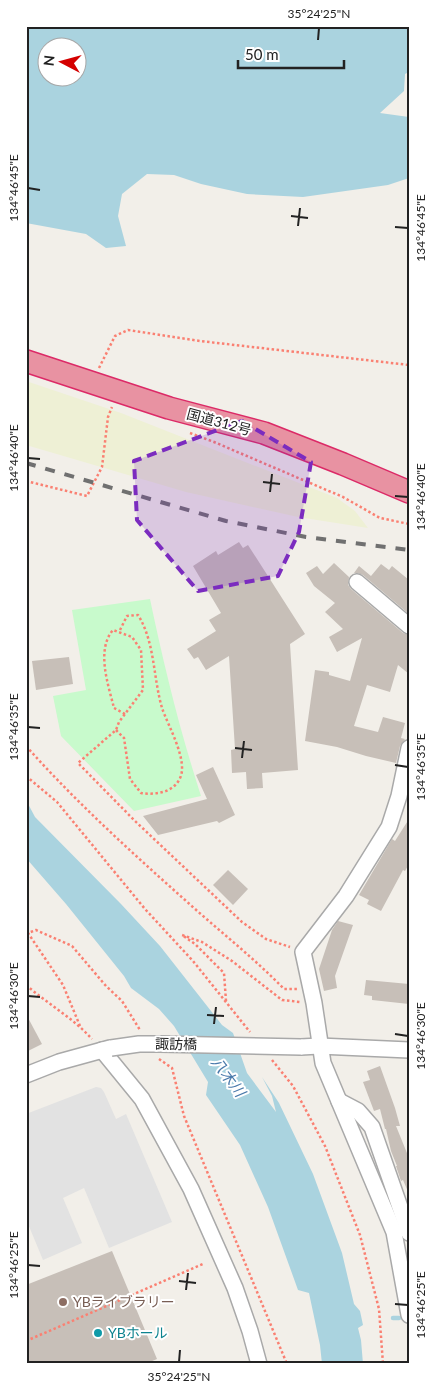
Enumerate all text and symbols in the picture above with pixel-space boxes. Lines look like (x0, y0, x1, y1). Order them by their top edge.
text: 35°24'25"N (288, 6, 350, 21)
north arrow (38, 38, 88, 88)
scale bar (238, 38, 344, 70)
text: 50 m (245, 45, 279, 63)
text: N (40, 54, 58, 67)
text: 134°46'45"E (6, 154, 21, 222)
text: 134°46'45"E (413, 194, 428, 262)
street label: 国道312号 (185, 405, 253, 438)
text: 134°46'40"E (6, 424, 21, 492)
text: 134°46'40"E (413, 463, 428, 531)
text: 134°46'35"E (6, 693, 21, 761)
text: 134°46'35"E (413, 733, 428, 801)
text: 134°46'30"E (6, 962, 21, 1030)
text: 134°46'30"E (413, 1002, 428, 1070)
street label: 諏訪橋 (155, 1035, 197, 1052)
water label: 八木川 (208, 1053, 251, 1101)
text: 134°46'25"E (6, 1231, 21, 1299)
text: 134°46'25"E (413, 1271, 428, 1339)
place label: YBライブラリー (73, 1293, 175, 1310)
marker: YBライブラリー (57, 1296, 69, 1308)
place label: YBホール (108, 1324, 168, 1341)
marker: YBホール (92, 1327, 104, 1339)
text: 35°24'25"N (148, 1369, 210, 1384)

